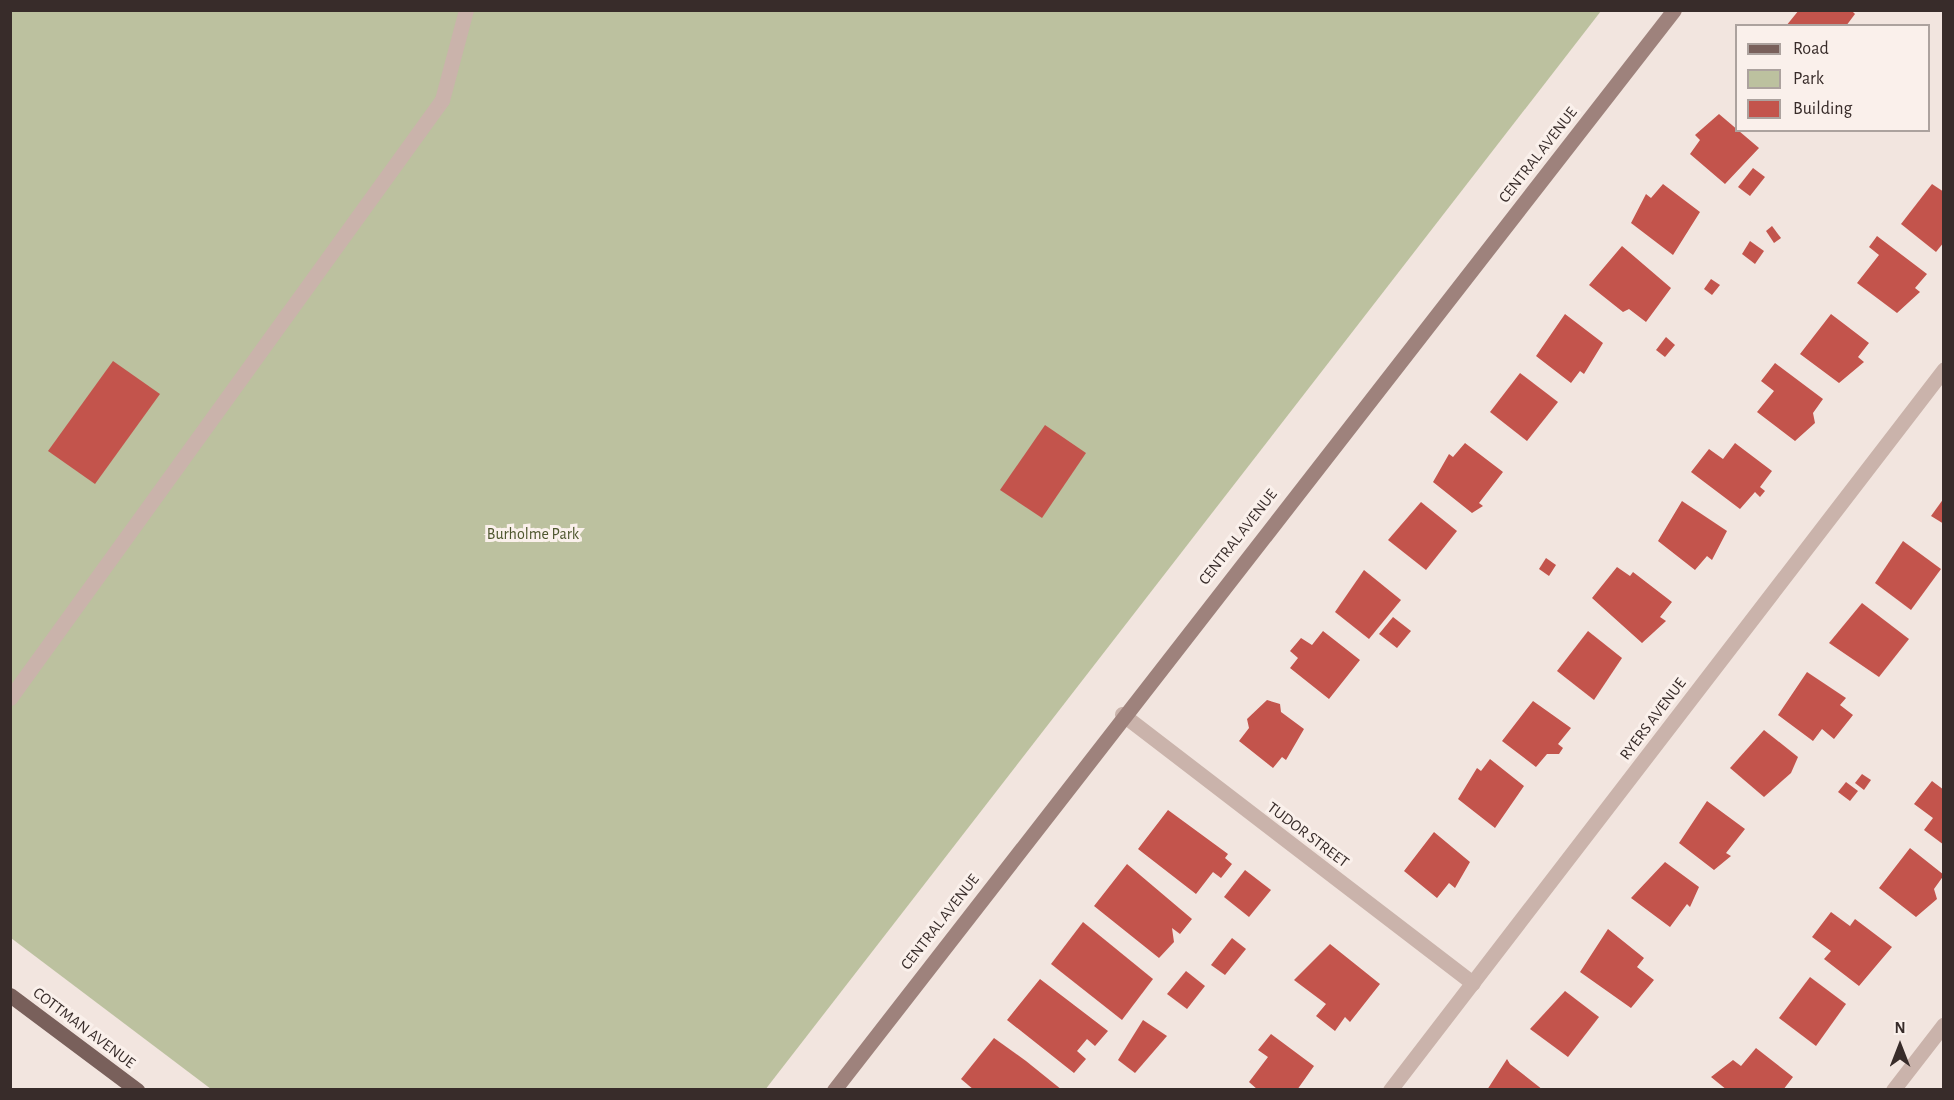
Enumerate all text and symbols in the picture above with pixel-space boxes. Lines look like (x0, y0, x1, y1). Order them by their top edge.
legend (1735, 24, 1930, 132)
text: Road (1793, 40, 1829, 58)
text: Park (1793, 70, 1824, 88)
text: Building (1793, 100, 1852, 118)
street label: CENTRAL AVENUE (1495, 103, 1581, 207)
street label: CENTRAL AVENUE (1195, 485, 1281, 589)
park label: Burholme Park (487, 524, 579, 544)
street label: RYERS AVENUE (1616, 674, 1690, 764)
street label: TUDOR STREET (1263, 798, 1353, 872)
street label: CENTRAL AVENUE (897, 870, 983, 974)
street label: COTTMAN AVENUE (29, 983, 139, 1073)
north arrow (1870, 1016, 1930, 1076)
text: N (1894, 1020, 1906, 1036)

